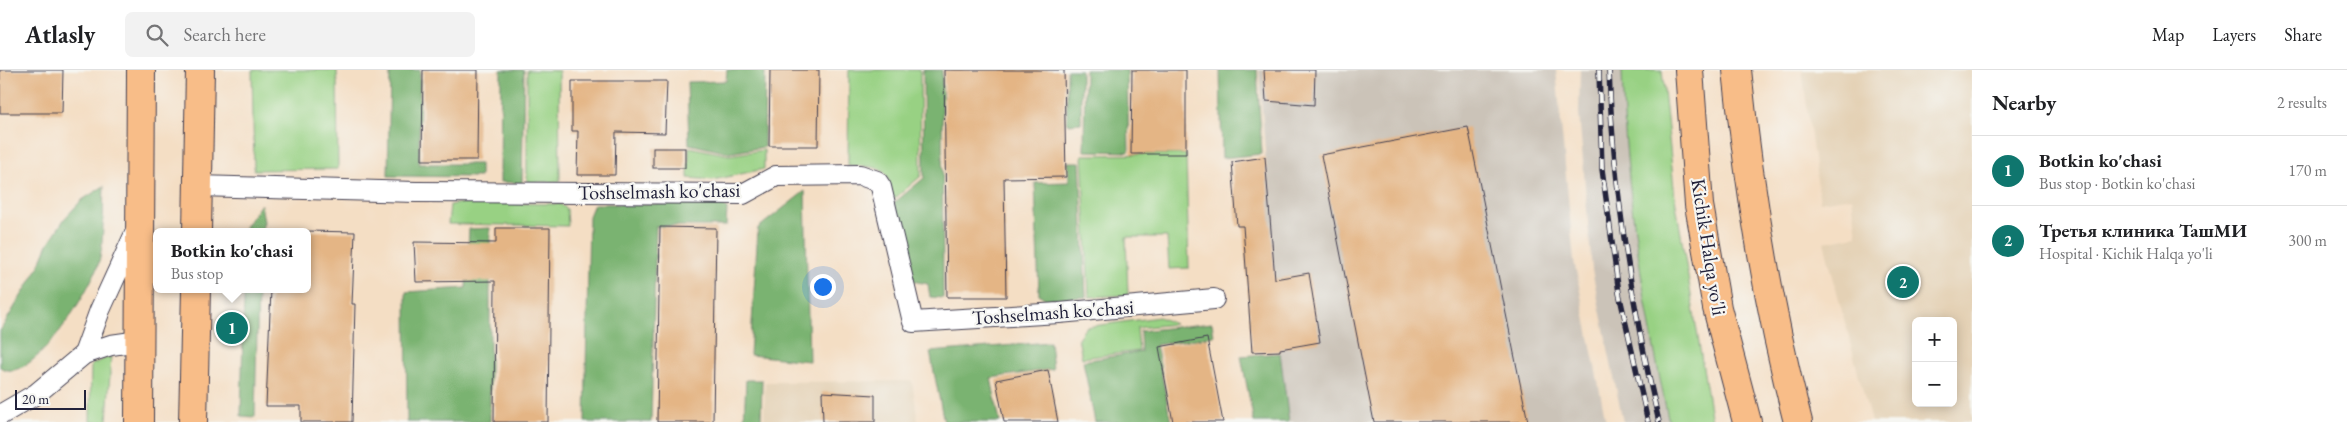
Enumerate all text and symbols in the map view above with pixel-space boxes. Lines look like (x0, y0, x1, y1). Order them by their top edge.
search box (125, 12, 475, 57)
text: Atlasly (25, 19, 95, 50)
icon: search (143, 21, 171, 49)
text: Search here (183, 22, 266, 47)
text: Map (2152, 23, 2184, 46)
text: Layers (2212, 23, 2256, 46)
text: Share (2284, 23, 2322, 46)
text: Nearby (1992, 89, 2056, 116)
text: 2 results (2277, 92, 2327, 113)
text: Botkin ko'chasi (2039, 148, 2162, 173)
text: 1 (2004, 160, 2012, 181)
text: 170 m (2288, 160, 2327, 181)
text: Bus stop · Botkin ko'chasi (2039, 173, 2195, 194)
street label: Toshselmash ko'chasi (578, 177, 740, 205)
street label: Kichik Halqa yo'li (1685, 177, 1733, 317)
text: Третья клиника ТашМИ (2039, 218, 2247, 243)
popup (153, 228, 311, 293)
text: 2 (2004, 230, 2012, 251)
text: 300 m (2288, 230, 2327, 251)
text: Botkin ko'chasi (171, 238, 293, 263)
text: Hospital · Kichik Halqa yo'li (2039, 243, 2213, 264)
text: Bus stop (171, 263, 223, 284)
pin: 2 (1887, 263, 1919, 301)
your location (810, 274, 836, 300)
street label: Toshselmash ko'chasi (971, 293, 1135, 331)
pin: 1 (216, 309, 248, 347)
map controls (1912, 317, 1957, 407)
button: + (1912, 317, 1957, 362)
button: − (1912, 362, 1957, 407)
scale bar (15, 387, 86, 410)
text: 20 m (22, 390, 49, 408)

